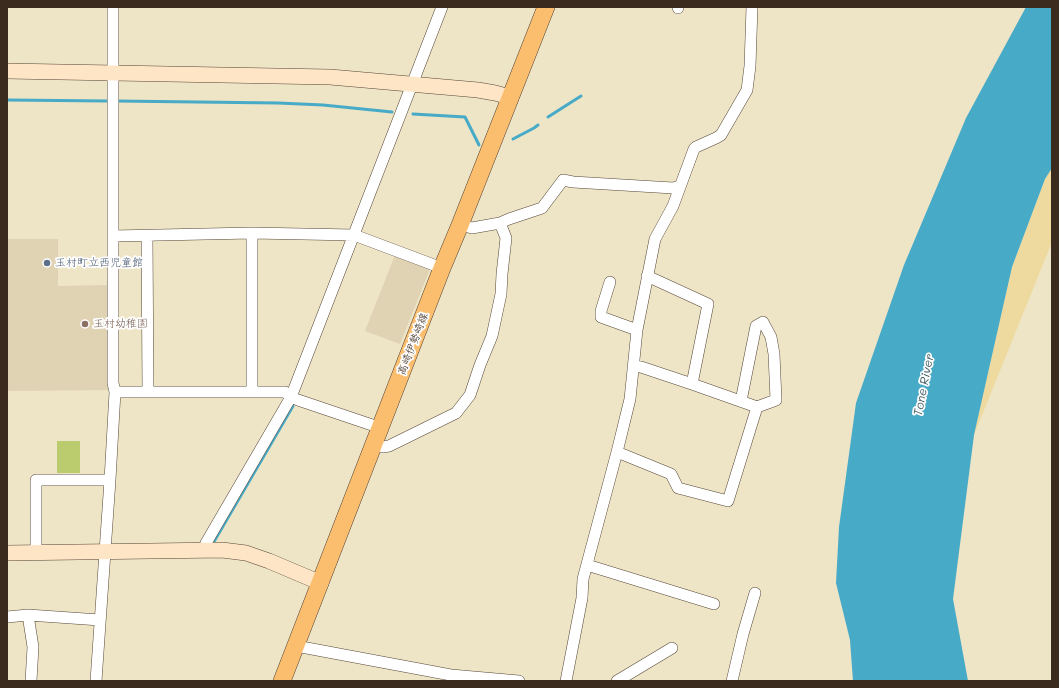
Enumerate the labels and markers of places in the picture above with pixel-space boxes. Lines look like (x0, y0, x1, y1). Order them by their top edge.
place label: 玉村町立西児童館 (55, 256, 143, 270)
marker: 玉村町立西児童館 (42, 258, 52, 268)
place label: 玉村幼稚園 (93, 317, 148, 331)
marker: 玉村幼稚園 (80, 319, 90, 329)

